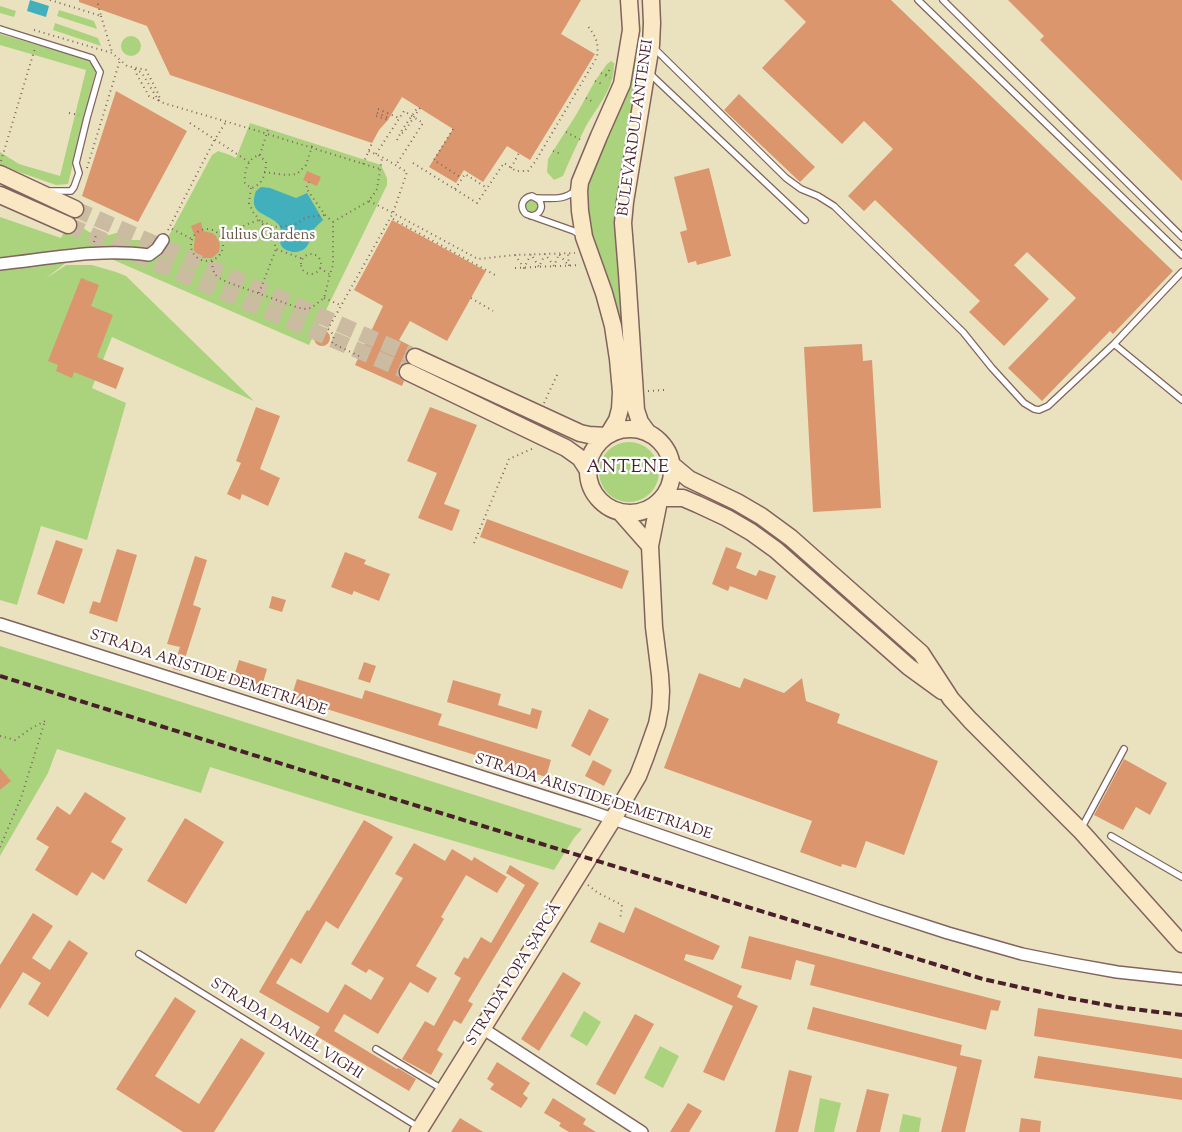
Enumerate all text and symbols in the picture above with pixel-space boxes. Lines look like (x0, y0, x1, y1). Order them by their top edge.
street label: BULEVARDUL ANTENEI (616, 38, 658, 218)
park label: Iulius Gardens (221, 227, 315, 245)
district label: ANTENE (585, 458, 671, 480)
street label: STRADA ARISTIDE DEMETRIADE (87, 627, 329, 721)
street label: STRADA ARISTIDE DEMETRIADE (472, 751, 714, 845)
street label: STRADA POPA ȘAPCĂ (464, 900, 566, 1050)
street label: STRADA DANIEL VIGHI (206, 976, 366, 1084)

